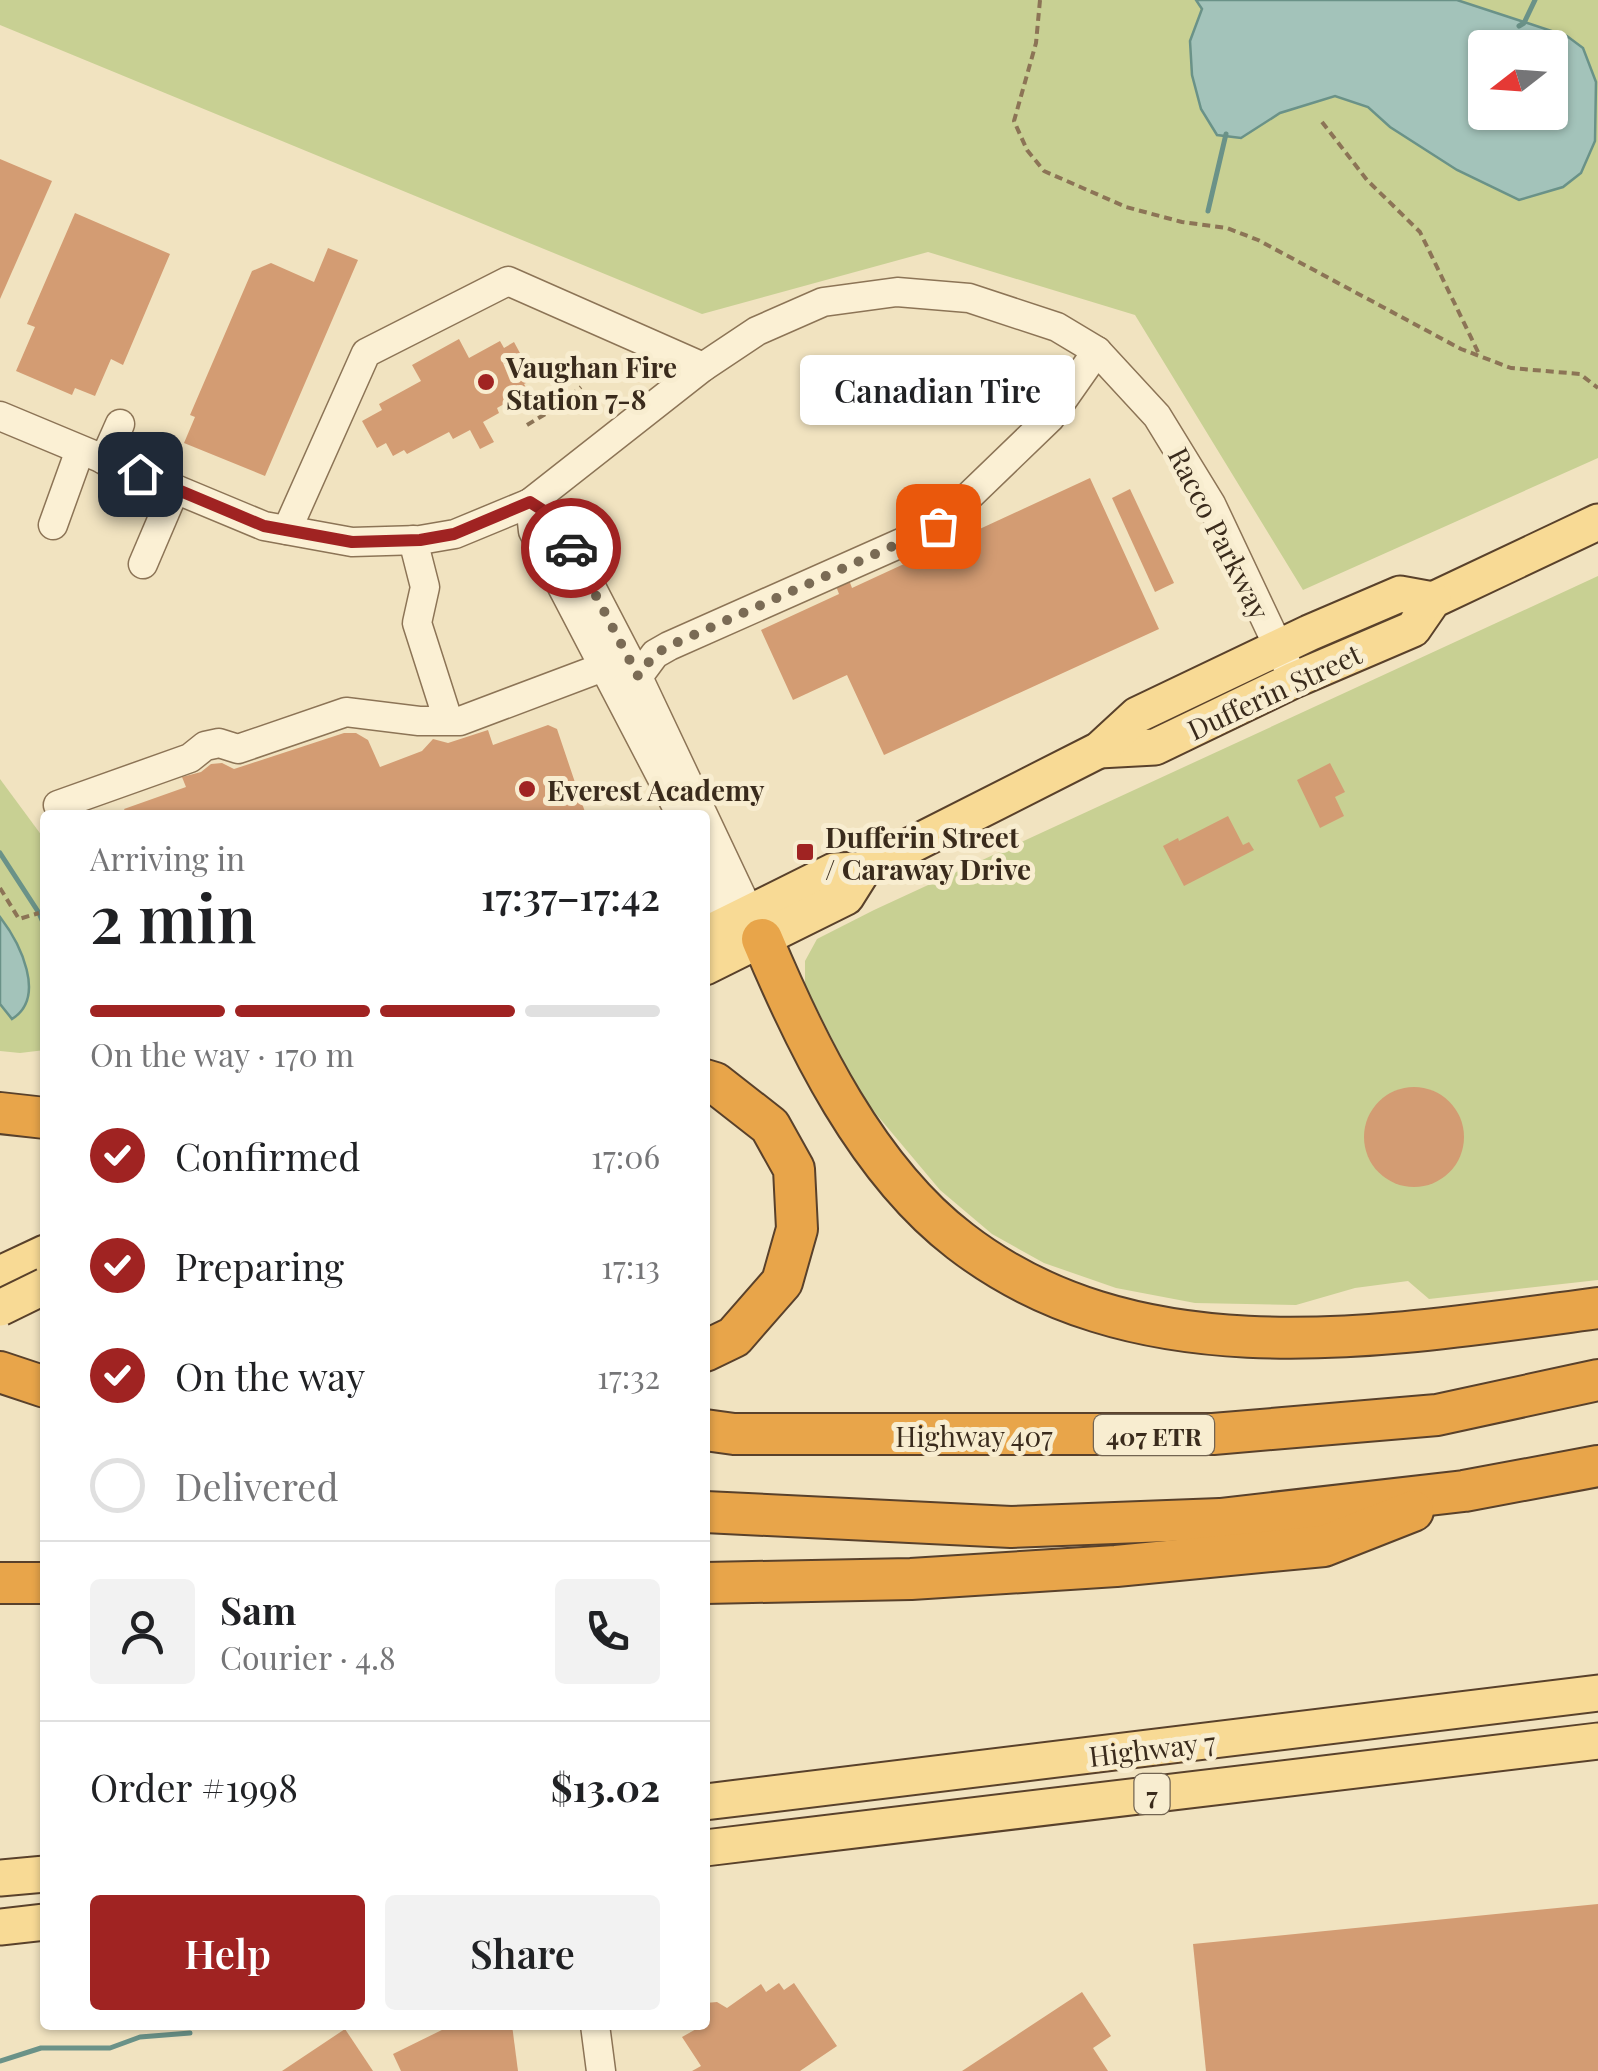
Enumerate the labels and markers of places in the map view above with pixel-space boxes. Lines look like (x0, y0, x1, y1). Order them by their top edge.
place label: Vaughan Fire Station 7-8 (505, 348, 677, 417)
callout: Canadian Tire (800, 356, 1076, 426)
marker: Vaughan Fire Station 7-8 (475, 371, 497, 393)
pin (98, 432, 183, 517)
pin (896, 484, 981, 569)
place label: Everest Academy (547, 771, 765, 808)
marker: Everest Academy (516, 778, 538, 800)
place label: Dufferin Street / Caraway Drive (825, 818, 1031, 887)
marker: Dufferin Street / Caraway Drive (794, 841, 816, 863)

